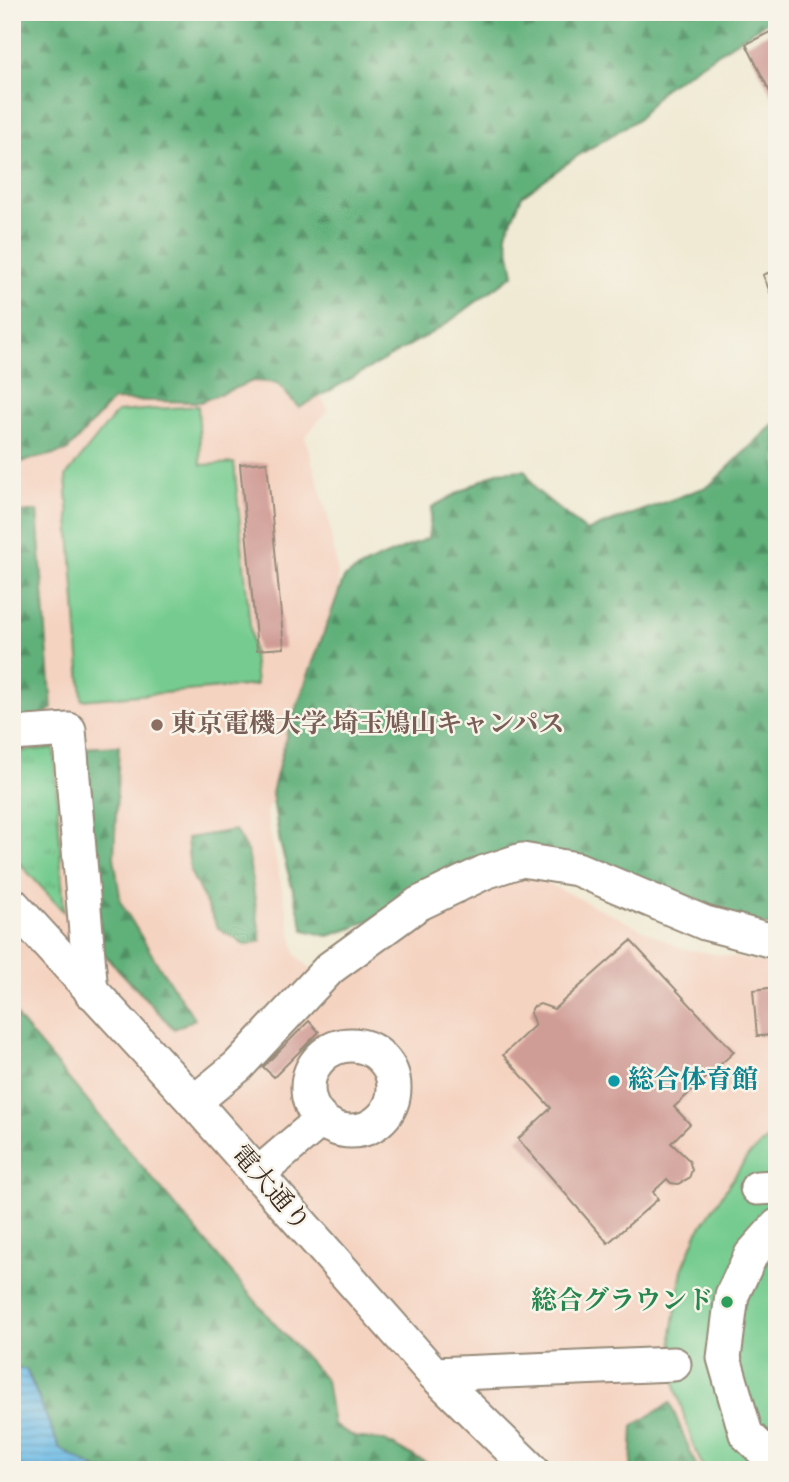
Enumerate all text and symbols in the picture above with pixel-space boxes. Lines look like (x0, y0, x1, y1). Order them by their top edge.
place label: 東京電機大学 埼玉鳩山キャンパス (171, 707, 564, 743)
marker: 東京電機大学 埼玉鳩山キャンパス (149, 717, 165, 733)
place label: 総合体育館 (628, 1063, 758, 1099)
marker: 総合体育館 (606, 1073, 622, 1089)
street label: 電大通り (222, 1138, 318, 1240)
place label: 総合グラウンド (531, 1284, 713, 1320)
marker: 総合グラウンド (719, 1294, 735, 1310)

